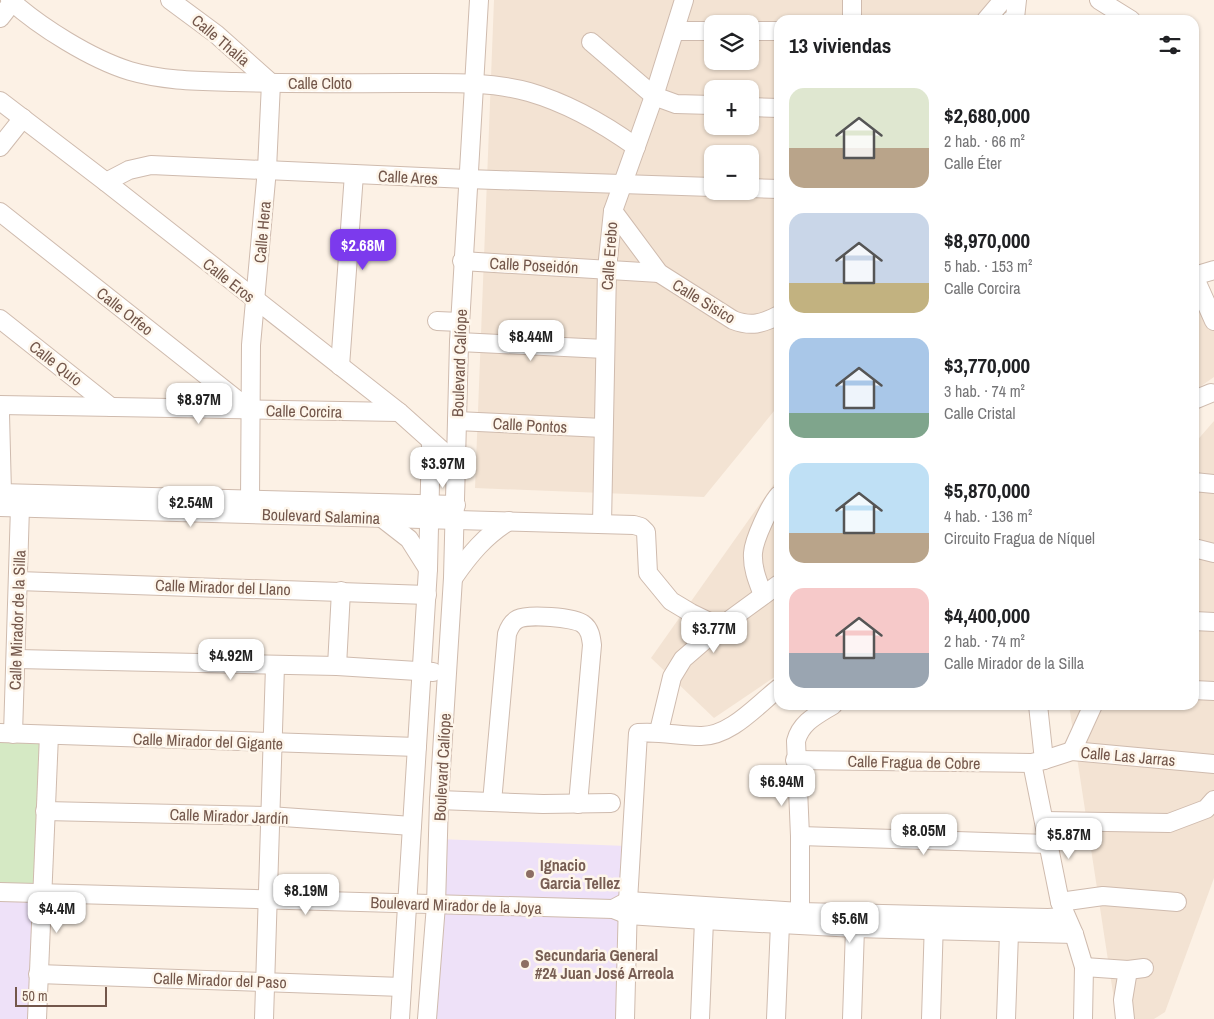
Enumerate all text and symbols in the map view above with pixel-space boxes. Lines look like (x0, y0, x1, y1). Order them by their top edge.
street label: Calle Thalía (187, 9, 255, 71)
map controls (704, 15, 759, 200)
button: layers (704, 15, 759, 70)
text: 13 viviendas (789, 31, 891, 60)
icon: filters (1156, 31, 1184, 59)
street label: Calle Cloto (288, 72, 352, 94)
button: + (704, 80, 759, 135)
text: $2,680,000 (944, 101, 1030, 130)
icon: home (829, 108, 889, 168)
text: 2 hab. · 66 m² (944, 130, 1025, 152)
button: − (704, 145, 759, 200)
text: Calle Éter (944, 152, 1002, 174)
street label: Calle Ares (378, 164, 438, 190)
street label: Calle Hera (248, 199, 276, 264)
street label: Calle Erebo (596, 221, 622, 291)
text: $8,970,000 (944, 226, 1030, 255)
pin: $2.68M (322, 228, 404, 271)
icon: home (829, 233, 889, 293)
text: $2.68M (341, 234, 385, 256)
street label: Calle Poseidón (489, 252, 579, 278)
street label: Calle Eros (198, 253, 260, 307)
text: 5 hab. · 153 m² (944, 255, 1032, 277)
street label: Calle Sisico (668, 274, 740, 328)
text: Calle Corcira (944, 277, 1021, 299)
street label: Calle Orfeo (92, 282, 158, 340)
street label: Boulevard Calíope (446, 309, 472, 417)
pin: $8.44M (490, 320, 572, 362)
text: $8.44M (509, 325, 553, 347)
street label: Calle Quío (25, 335, 87, 391)
text: $3,770,000 (944, 351, 1030, 380)
icon: home (829, 358, 889, 418)
text: 3 hab. · 74 m² (944, 380, 1025, 402)
pin: $8.97M (158, 382, 240, 425)
text: $8.97M (177, 388, 221, 410)
street label: Calle Corcira (266, 399, 343, 423)
text: Calle Cristal (944, 402, 1015, 424)
street label: Calle Pontos (492, 412, 568, 438)
pin: $3.97M (402, 446, 484, 489)
text: $3.97M (421, 452, 465, 474)
text: $5,870,000 (944, 476, 1030, 505)
icon: home (829, 483, 889, 543)
pin: $2.54M (150, 486, 232, 528)
text: $2.54M (169, 491, 213, 513)
street label: Boulevard Salamina (262, 503, 381, 529)
text: 4 hab. · 136 m² (944, 505, 1032, 527)
text: Circuito Fragua de Níquel (944, 527, 1095, 549)
street label: Calle Mirador de la Silla (4, 549, 30, 690)
street label: Calle Mirador del Llano (155, 574, 291, 600)
text: $4,400,000 (944, 601, 1030, 630)
icon: home (829, 608, 889, 668)
pin: $3.77M (673, 612, 755, 654)
text: $3.77M (692, 617, 736, 639)
text: 2 hab. · 74 m² (944, 630, 1025, 652)
pin: $4.92M (190, 638, 272, 681)
text: $4.92M (209, 644, 253, 666)
text: Calle Mirador de la Silla (944, 652, 1084, 674)
street label: Boulevard Calíope (428, 713, 456, 821)
street label: Calle Mirador del Gigante (133, 727, 283, 755)
street label: Calle Las Jarras (1080, 741, 1176, 771)
street label: Calle Fragua de Cobre (847, 750, 981, 774)
pin: $6.94M (741, 764, 823, 807)
text: $6.94M (760, 770, 804, 792)
street label: Calle Mirador Jardín (169, 803, 289, 829)
pin: $8.05M (883, 814, 965, 856)
pin: $5.87M (1028, 818, 1110, 860)
text: $8.05M (902, 819, 946, 841)
text: $5.87M (1047, 823, 1091, 845)
place label: Ignacio Garcia Tellez (540, 854, 620, 894)
marker: Ignacio Garcia Tellez (524, 868, 536, 880)
pin: $8.19M (265, 874, 347, 916)
text: $8.19M (284, 879, 328, 901)
street label: Boulevard Mirador de la Joya (370, 891, 543, 919)
pin: $4.4M (22, 892, 92, 934)
text: $4.4M (39, 897, 75, 919)
pin: $5.6M (815, 902, 885, 944)
text: $5.6M (832, 907, 868, 929)
place label: Secundaria General #24 Juan José Arreola (535, 944, 675, 984)
marker: Secundaria General #24 Juan José Arreola (519, 958, 531, 970)
street label: Calle Mirador del Paso (153, 967, 287, 993)
scale bar (15, 984, 108, 1007)
text: 50 m (22, 987, 48, 1005)

